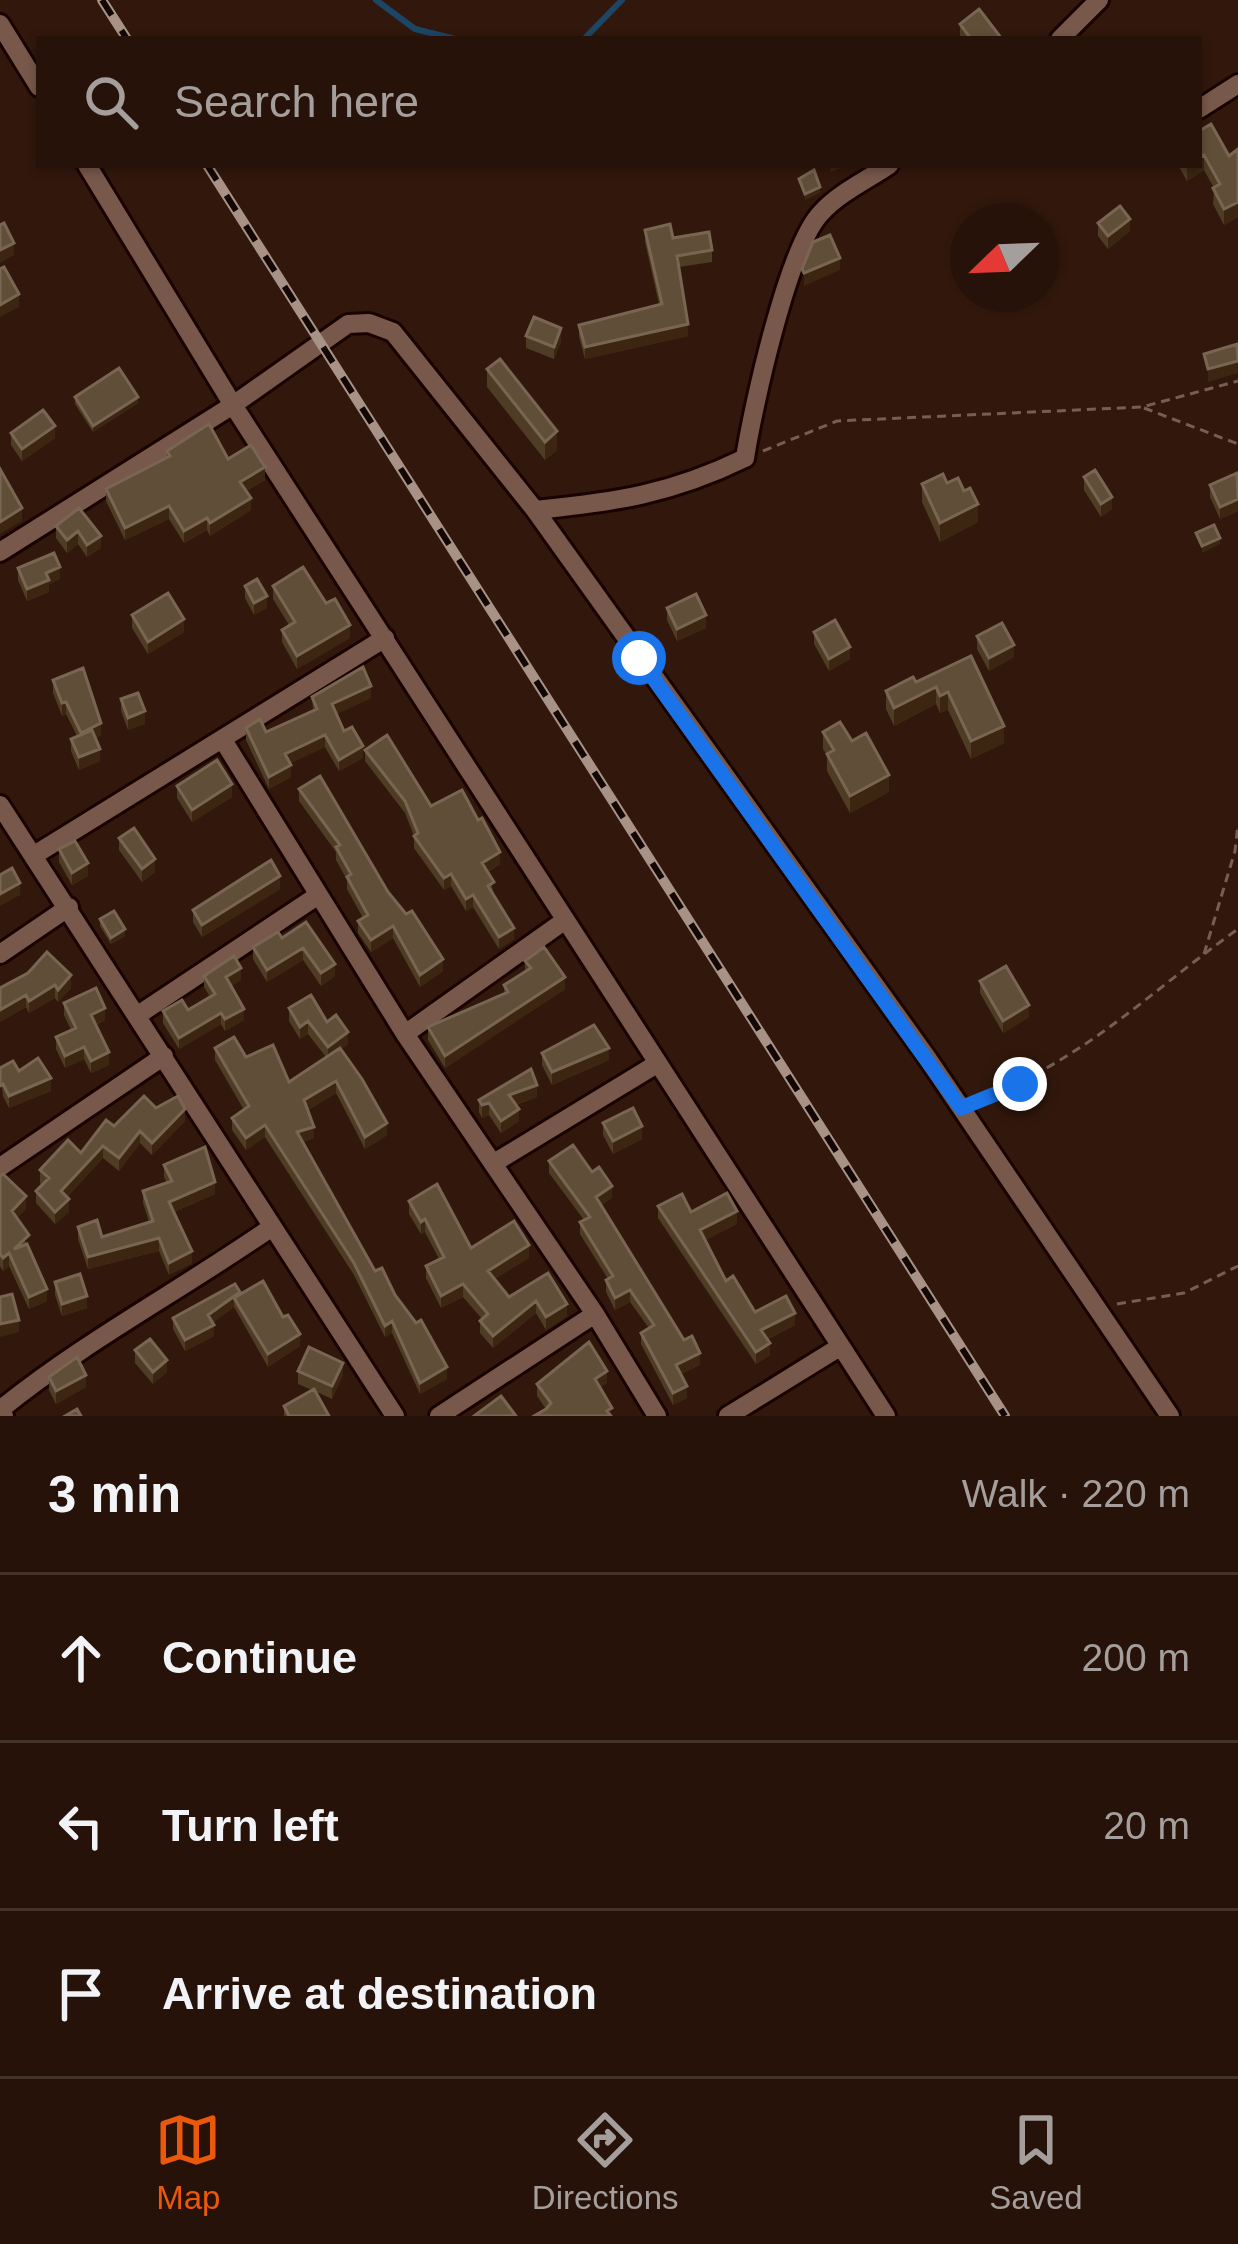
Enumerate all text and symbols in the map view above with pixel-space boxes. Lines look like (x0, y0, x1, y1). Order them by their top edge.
search box (36, 36, 1202, 168)
icon: search (78, 69, 144, 135)
text: Search here (174, 76, 419, 127)
north arrow (950, 204, 1058, 312)
route start (612, 631, 666, 685)
route end (993, 1057, 1047, 1111)
text: 3 min (48, 1466, 181, 1523)
text: Walk · 220 m (962, 1472, 1190, 1515)
icon: ahead (48, 1625, 114, 1691)
text: Continue (162, 1632, 357, 1683)
text: 200 m (1082, 1636, 1190, 1679)
icon: left (48, 1793, 114, 1859)
text: Turn left (162, 1800, 339, 1851)
text: 20 m (1103, 1804, 1190, 1847)
icon: arrive (48, 1961, 114, 2027)
text: Arrive at destination (162, 1968, 597, 2019)
tab: Map (155, 2107, 221, 2217)
tab: Directions (532, 2107, 679, 2217)
tab: Saved (989, 2107, 1083, 2217)

